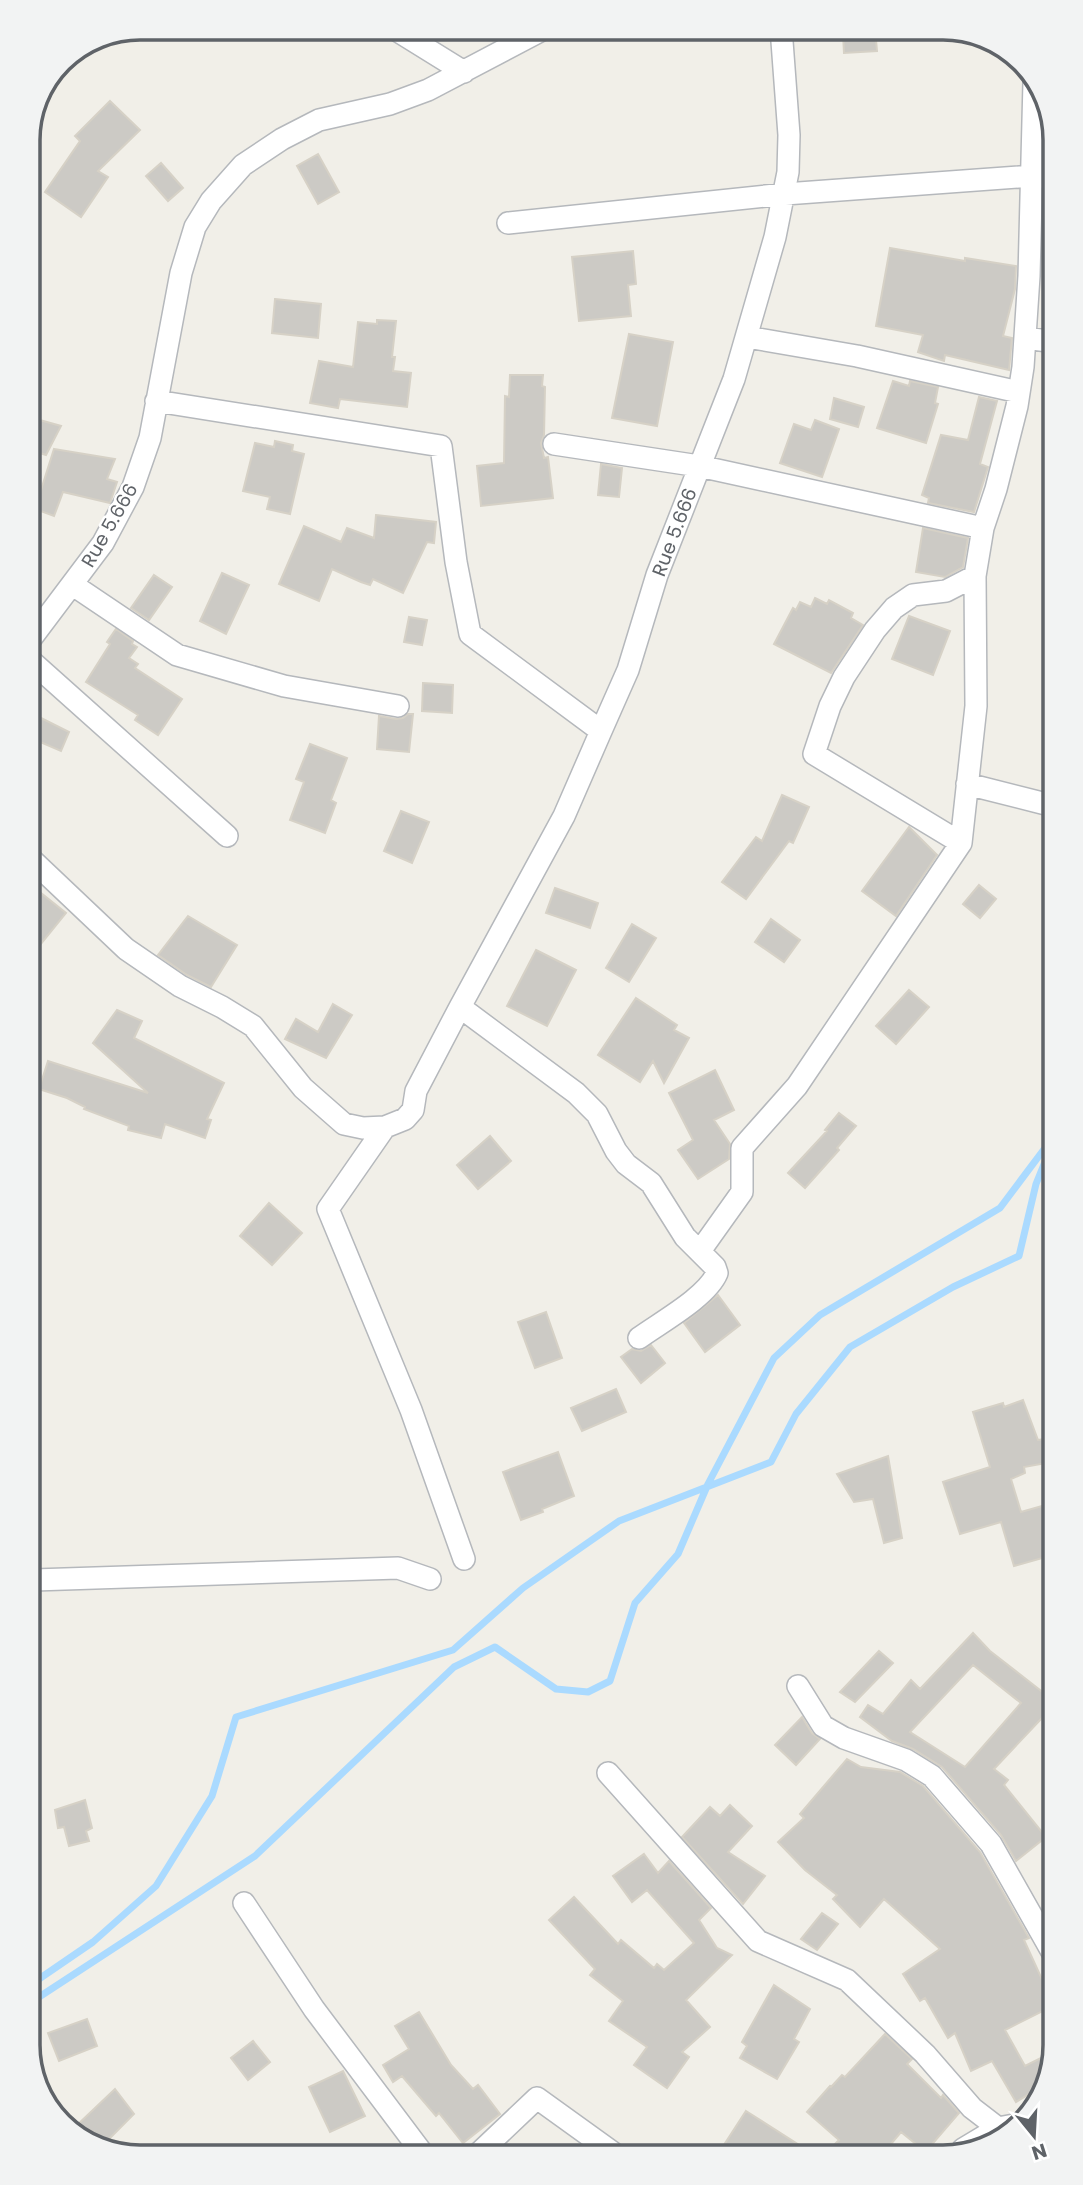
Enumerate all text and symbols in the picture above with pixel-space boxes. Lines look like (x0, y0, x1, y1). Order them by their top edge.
street label: Rue 5.666 (75, 478, 144, 572)
street label: Rue 5.666 (645, 484, 704, 580)
north arrow (999, 2101, 1069, 2171)
text: N (1028, 2137, 1050, 2167)

